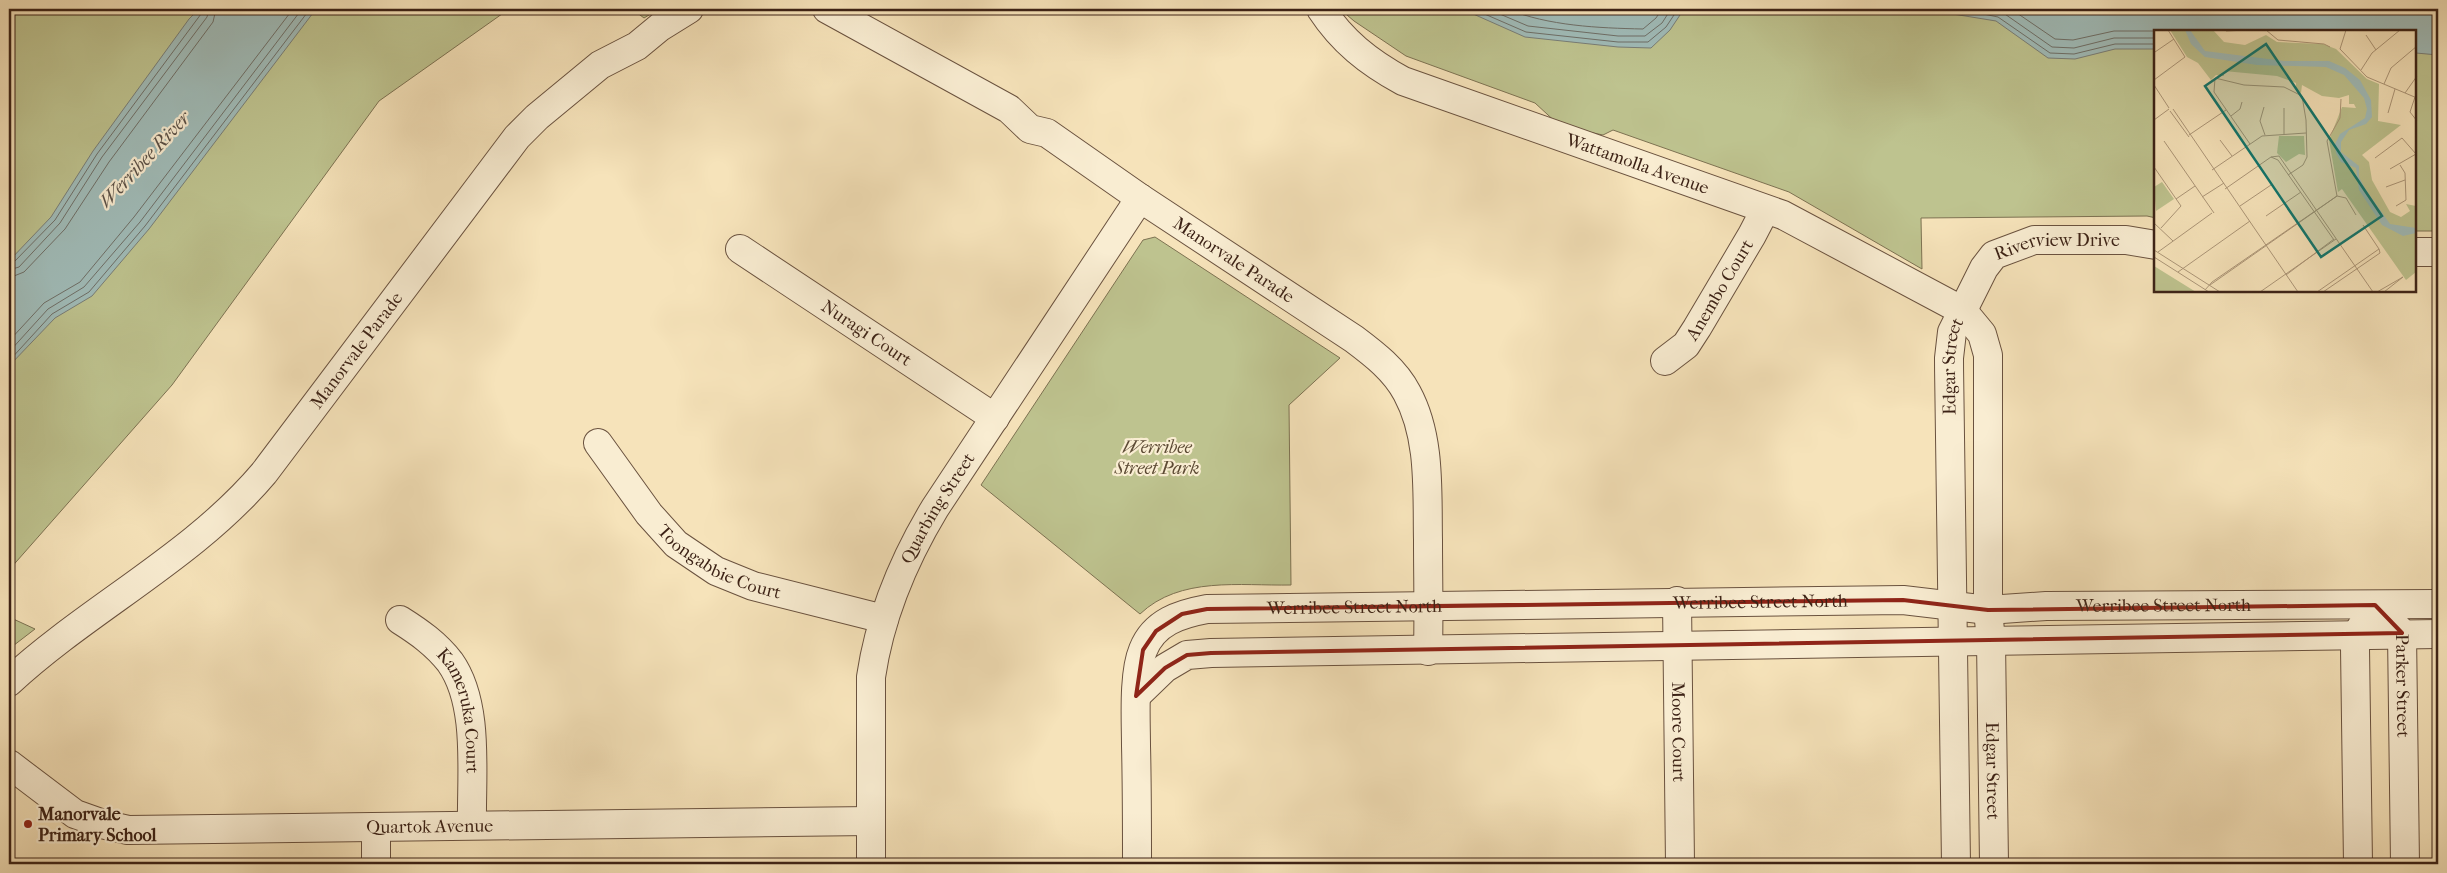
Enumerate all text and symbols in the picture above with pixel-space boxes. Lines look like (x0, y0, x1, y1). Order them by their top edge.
inset map (2154, 30, 2417, 292)
water label: Werribee River (95, 106, 196, 212)
street label: Wattamolla Avenue (1562, 129, 1712, 199)
street label: Manorvale Parade (1169, 213, 1298, 308)
street label: Riverview Drive (1991, 230, 2120, 265)
street label: Anembo Court (1681, 235, 1758, 345)
street label: Manorvale Parade (306, 288, 407, 413)
street label: Nuragi Court (817, 296, 916, 371)
street label: Edgar Street (1939, 314, 1969, 415)
park label: Werribee Street Park (1114, 437, 1199, 479)
street label: Quarbing Street (897, 448, 980, 567)
street label: Toongabbie Court (653, 521, 784, 604)
street label: Werribee Street North (1672, 591, 1848, 614)
street label: Werribee Street North (2075, 595, 2251, 617)
street label: Werribee Street North (1266, 596, 1442, 619)
street label: Parker Street (2391, 634, 2413, 738)
street label: Kameruka Court (432, 644, 483, 774)
street label: Moore Court (1667, 682, 1689, 783)
street label: Edgar Street (1981, 722, 2003, 821)
place label: Manorvale Primary School (37, 804, 158, 846)
street label: Quartok Avenue (366, 816, 493, 838)
marker: Manorvale Primary School (22, 818, 34, 830)

